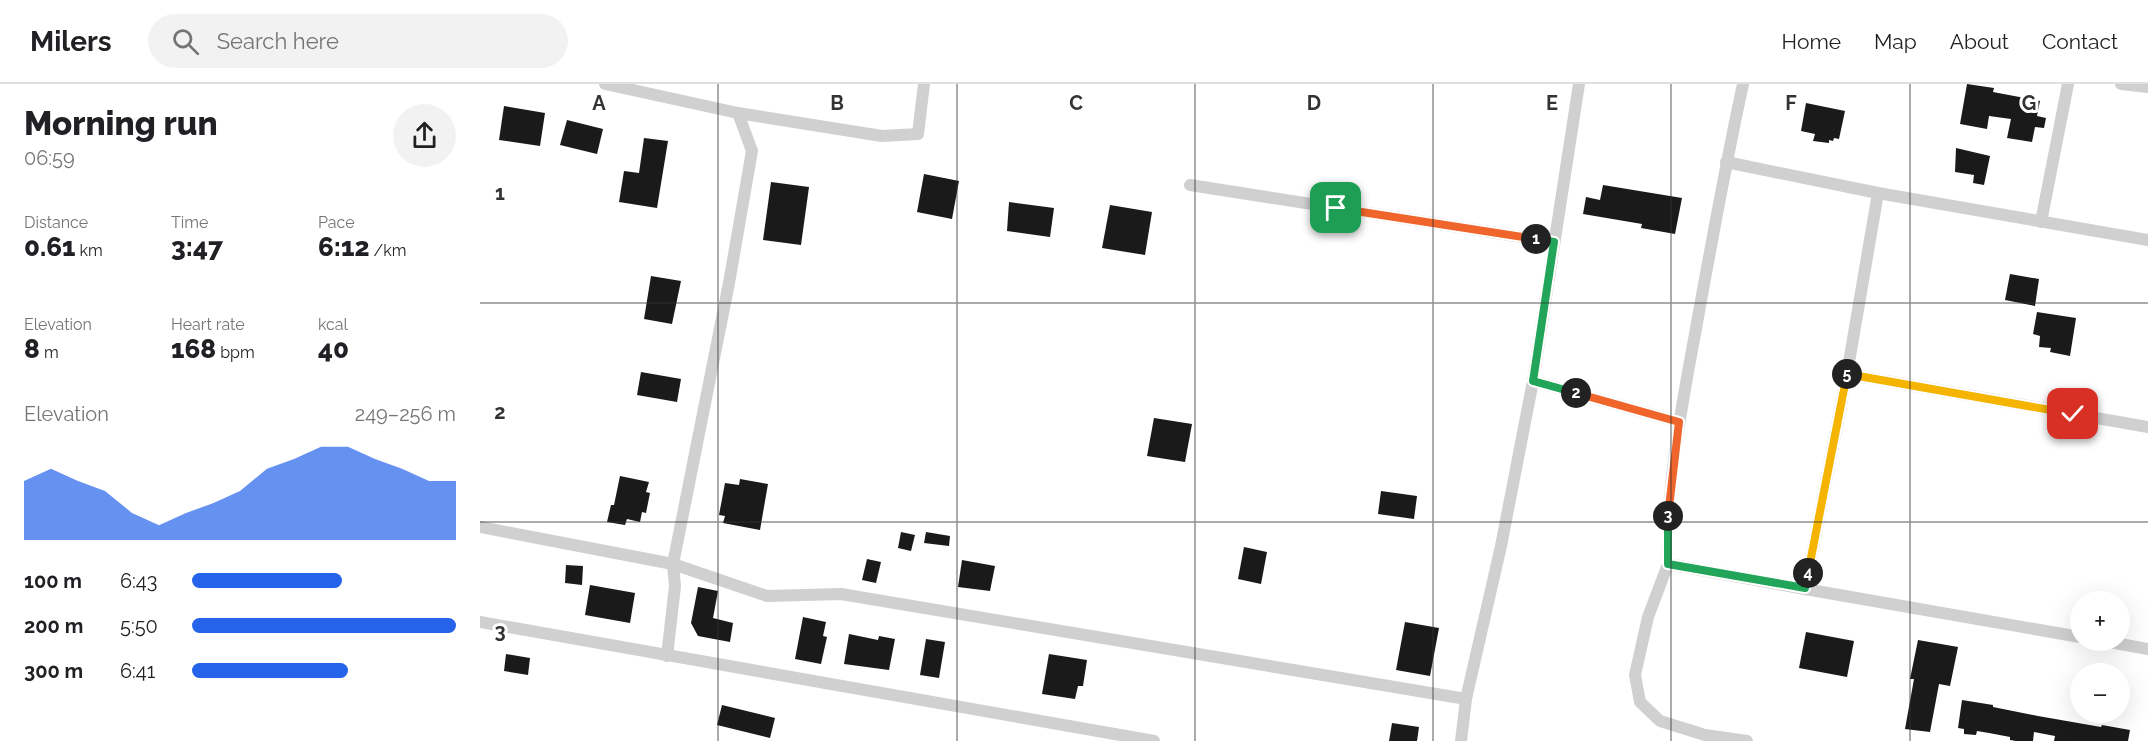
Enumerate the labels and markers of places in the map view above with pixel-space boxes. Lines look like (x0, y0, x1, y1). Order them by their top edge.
pin (1310, 182, 1361, 233)
pin: 1 (1521, 224, 1551, 254)
pin: 5 (1832, 359, 1862, 389)
pin: 2 (1561, 378, 1591, 408)
pin (2047, 388, 2098, 439)
pin: 3 (1653, 501, 1683, 531)
pin: 4 (1793, 558, 1823, 588)

